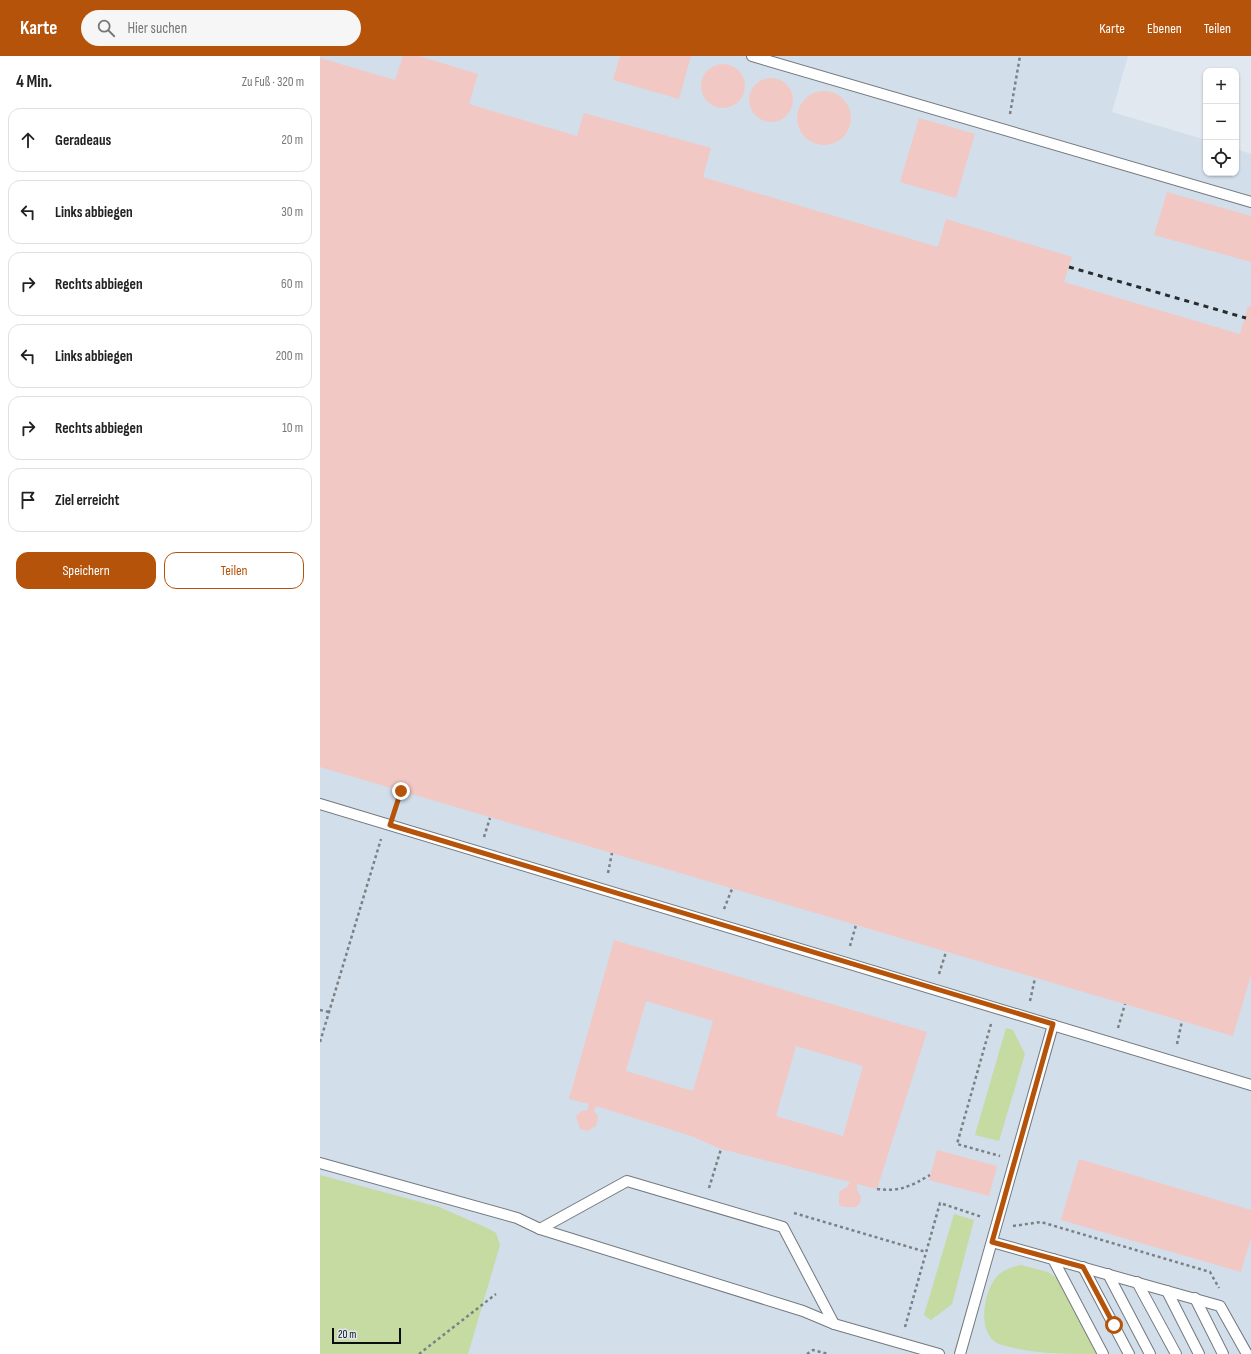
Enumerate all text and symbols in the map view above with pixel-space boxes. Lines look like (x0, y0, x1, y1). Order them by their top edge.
search box (81, 10, 361, 46)
text: Karte (20, 17, 57, 40)
icon: search (95, 17, 117, 39)
text: Hier suchen (127, 19, 187, 38)
text: Karte (1099, 20, 1125, 37)
text: Ebenen (1147, 20, 1182, 37)
text: Teilen (1204, 20, 1231, 37)
map controls (1203, 68, 1239, 176)
button: + (1203, 68, 1239, 104)
text: 4 Min. (16, 72, 52, 92)
text: Zu Fuß · 320 m (242, 74, 304, 90)
button: − (1203, 104, 1239, 140)
icon: ahead (17, 129, 39, 151)
text: Geradeaus (55, 131, 111, 150)
text: 20 m (281, 132, 303, 148)
button: locate (1203, 140, 1239, 176)
icon: left (17, 201, 39, 223)
text: Links abbiegen (55, 203, 133, 222)
text: 30 m (281, 204, 303, 220)
icon: right (17, 273, 39, 295)
text: Rechts abbiegen (55, 275, 143, 294)
text: 60 m (281, 276, 303, 292)
icon: left (17, 345, 39, 367)
text: Links abbiegen (55, 347, 133, 366)
text: 200 m (276, 348, 303, 364)
icon: right (17, 417, 39, 439)
text: Rechts abbiegen (55, 419, 143, 438)
text: 10 m (282, 420, 303, 436)
icon: arrive (17, 489, 39, 511)
text: Ziel erreicht (55, 491, 119, 510)
button: Speichern (16, 552, 156, 589)
button: Teilen (164, 552, 304, 589)
route end (392, 782, 410, 800)
route start (1105, 1316, 1123, 1334)
scale bar (332, 1326, 401, 1345)
text: 20 m (338, 1328, 356, 1341)

